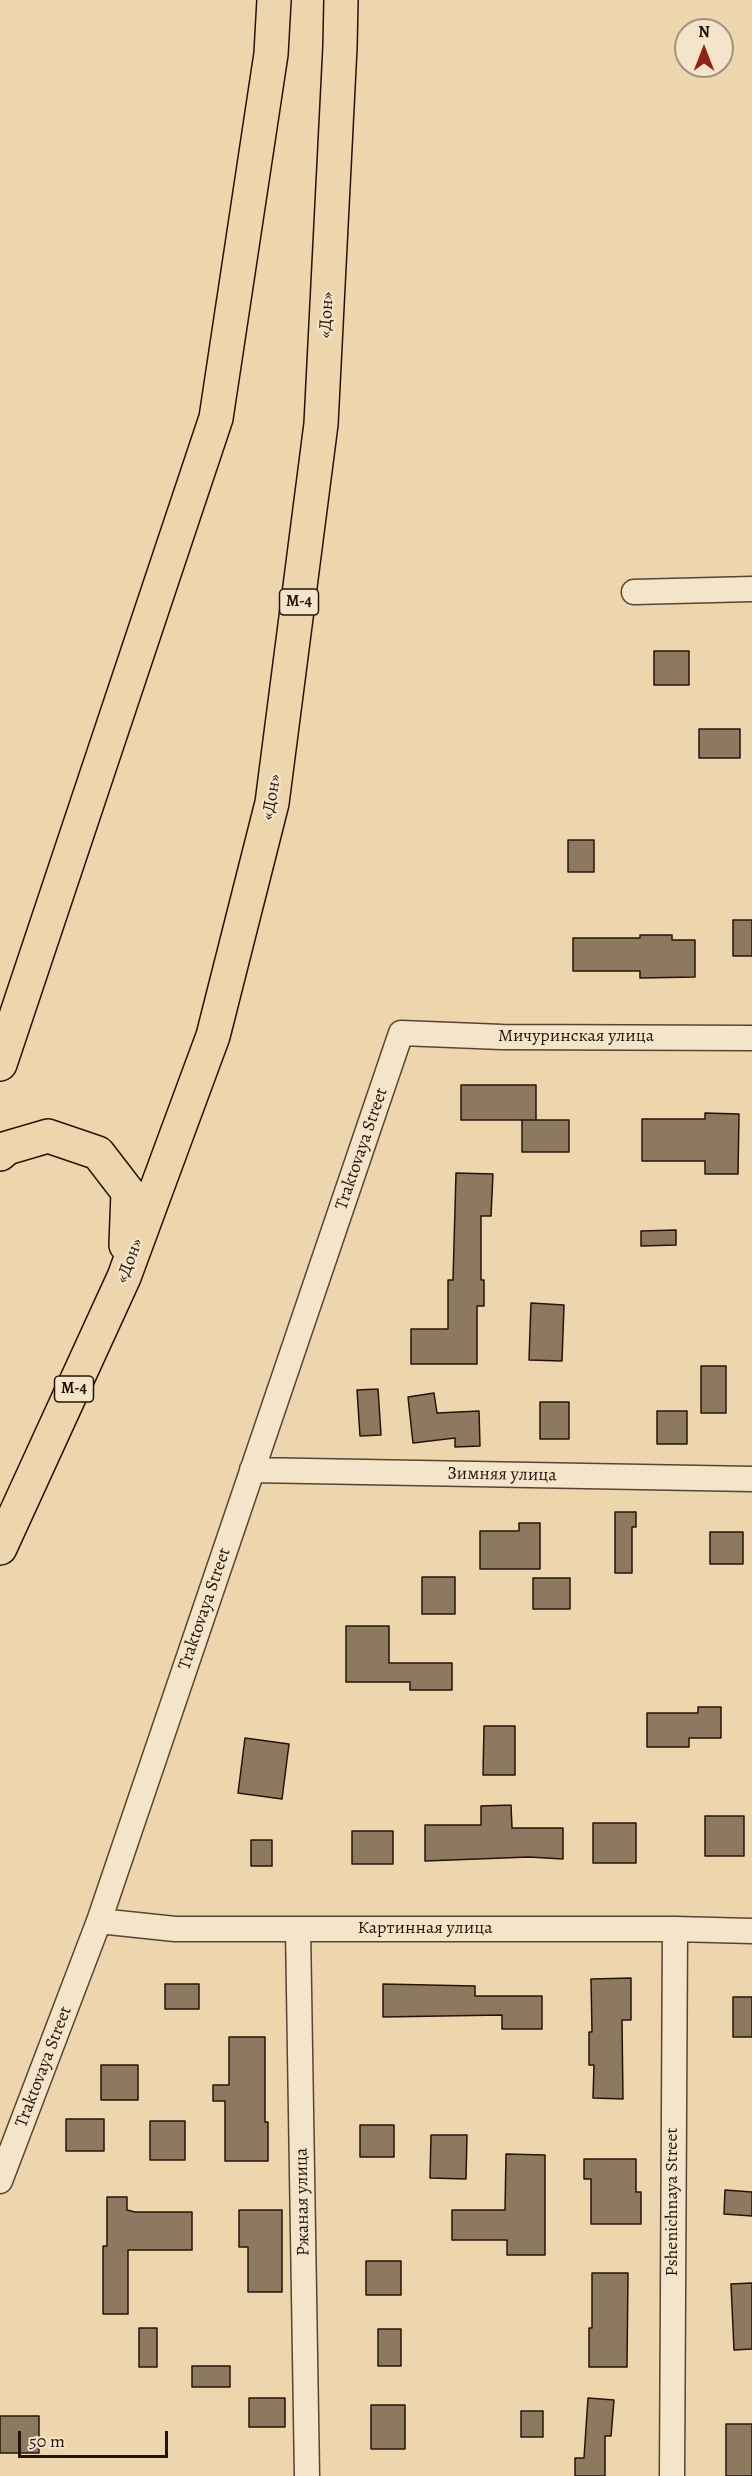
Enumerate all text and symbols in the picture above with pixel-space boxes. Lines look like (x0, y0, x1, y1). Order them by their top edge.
north arrow (674, 18, 734, 78)
text: N (698, 21, 710, 43)
street label: «Дон» (315, 291, 339, 339)
road number: М-4 (280, 589, 318, 615)
street label: «Дон» (257, 772, 287, 822)
street label: Мичуринская улица (498, 1026, 654, 1048)
street label: Traktovaya Street (331, 1085, 393, 1213)
street label: «Дон» (112, 1235, 148, 1287)
road number: М-4 (54, 1376, 94, 1402)
street label: Зимняя улица (447, 1463, 557, 1487)
street label: Traktovaya Street (174, 1545, 236, 1673)
street label: Картинная улица (357, 1918, 493, 1940)
street label: Traktovaya Street (11, 2004, 77, 2130)
street label: Pshenichnaya Street (662, 2128, 684, 2276)
street label: Ржаная улица (291, 2148, 315, 2256)
scale bar (21, 2419, 171, 2457)
text: 50 m (29, 2429, 65, 2453)

